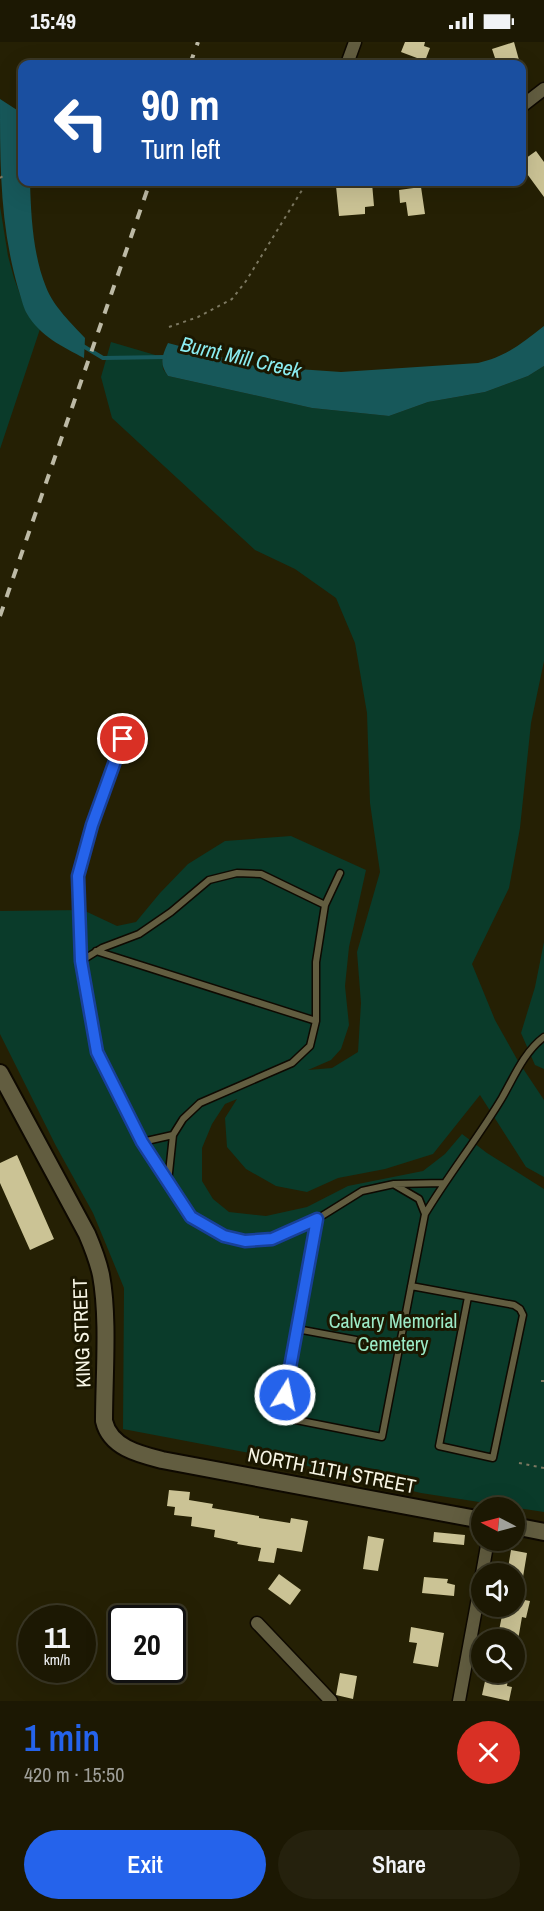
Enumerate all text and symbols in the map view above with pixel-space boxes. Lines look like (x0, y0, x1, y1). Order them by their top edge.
text: 15:49 (30, 6, 76, 36)
text: 90 m (141, 77, 220, 133)
icon: left (42, 84, 120, 162)
text: Turn left (141, 131, 220, 167)
water label: Burnt Mill Creek (178, 329, 306, 385)
pin (97, 713, 148, 764)
icon: arrive (106, 722, 139, 755)
street label: KING STREET (66, 1278, 96, 1388)
park label: Calvary Memorial Cemetery (329, 1307, 457, 1357)
position arrow (253, 1363, 317, 1427)
street label: NORTH 11TH STREET (246, 1440, 418, 1500)
north arrow (471, 1497, 525, 1551)
map controls (471, 1497, 525, 1683)
button: sound (471, 1563, 525, 1617)
speed limit sign: 20 (108, 1605, 186, 1683)
text: 11 (44, 1617, 70, 1657)
button: search (471, 1629, 525, 1683)
text: km/h (44, 1649, 70, 1670)
text: 1 min (24, 1714, 100, 1762)
button: close (457, 1721, 520, 1784)
text: 420 m · 15:50 (24, 1761, 124, 1788)
button: Exit (24, 1830, 266, 1899)
button: Share (278, 1830, 520, 1899)

